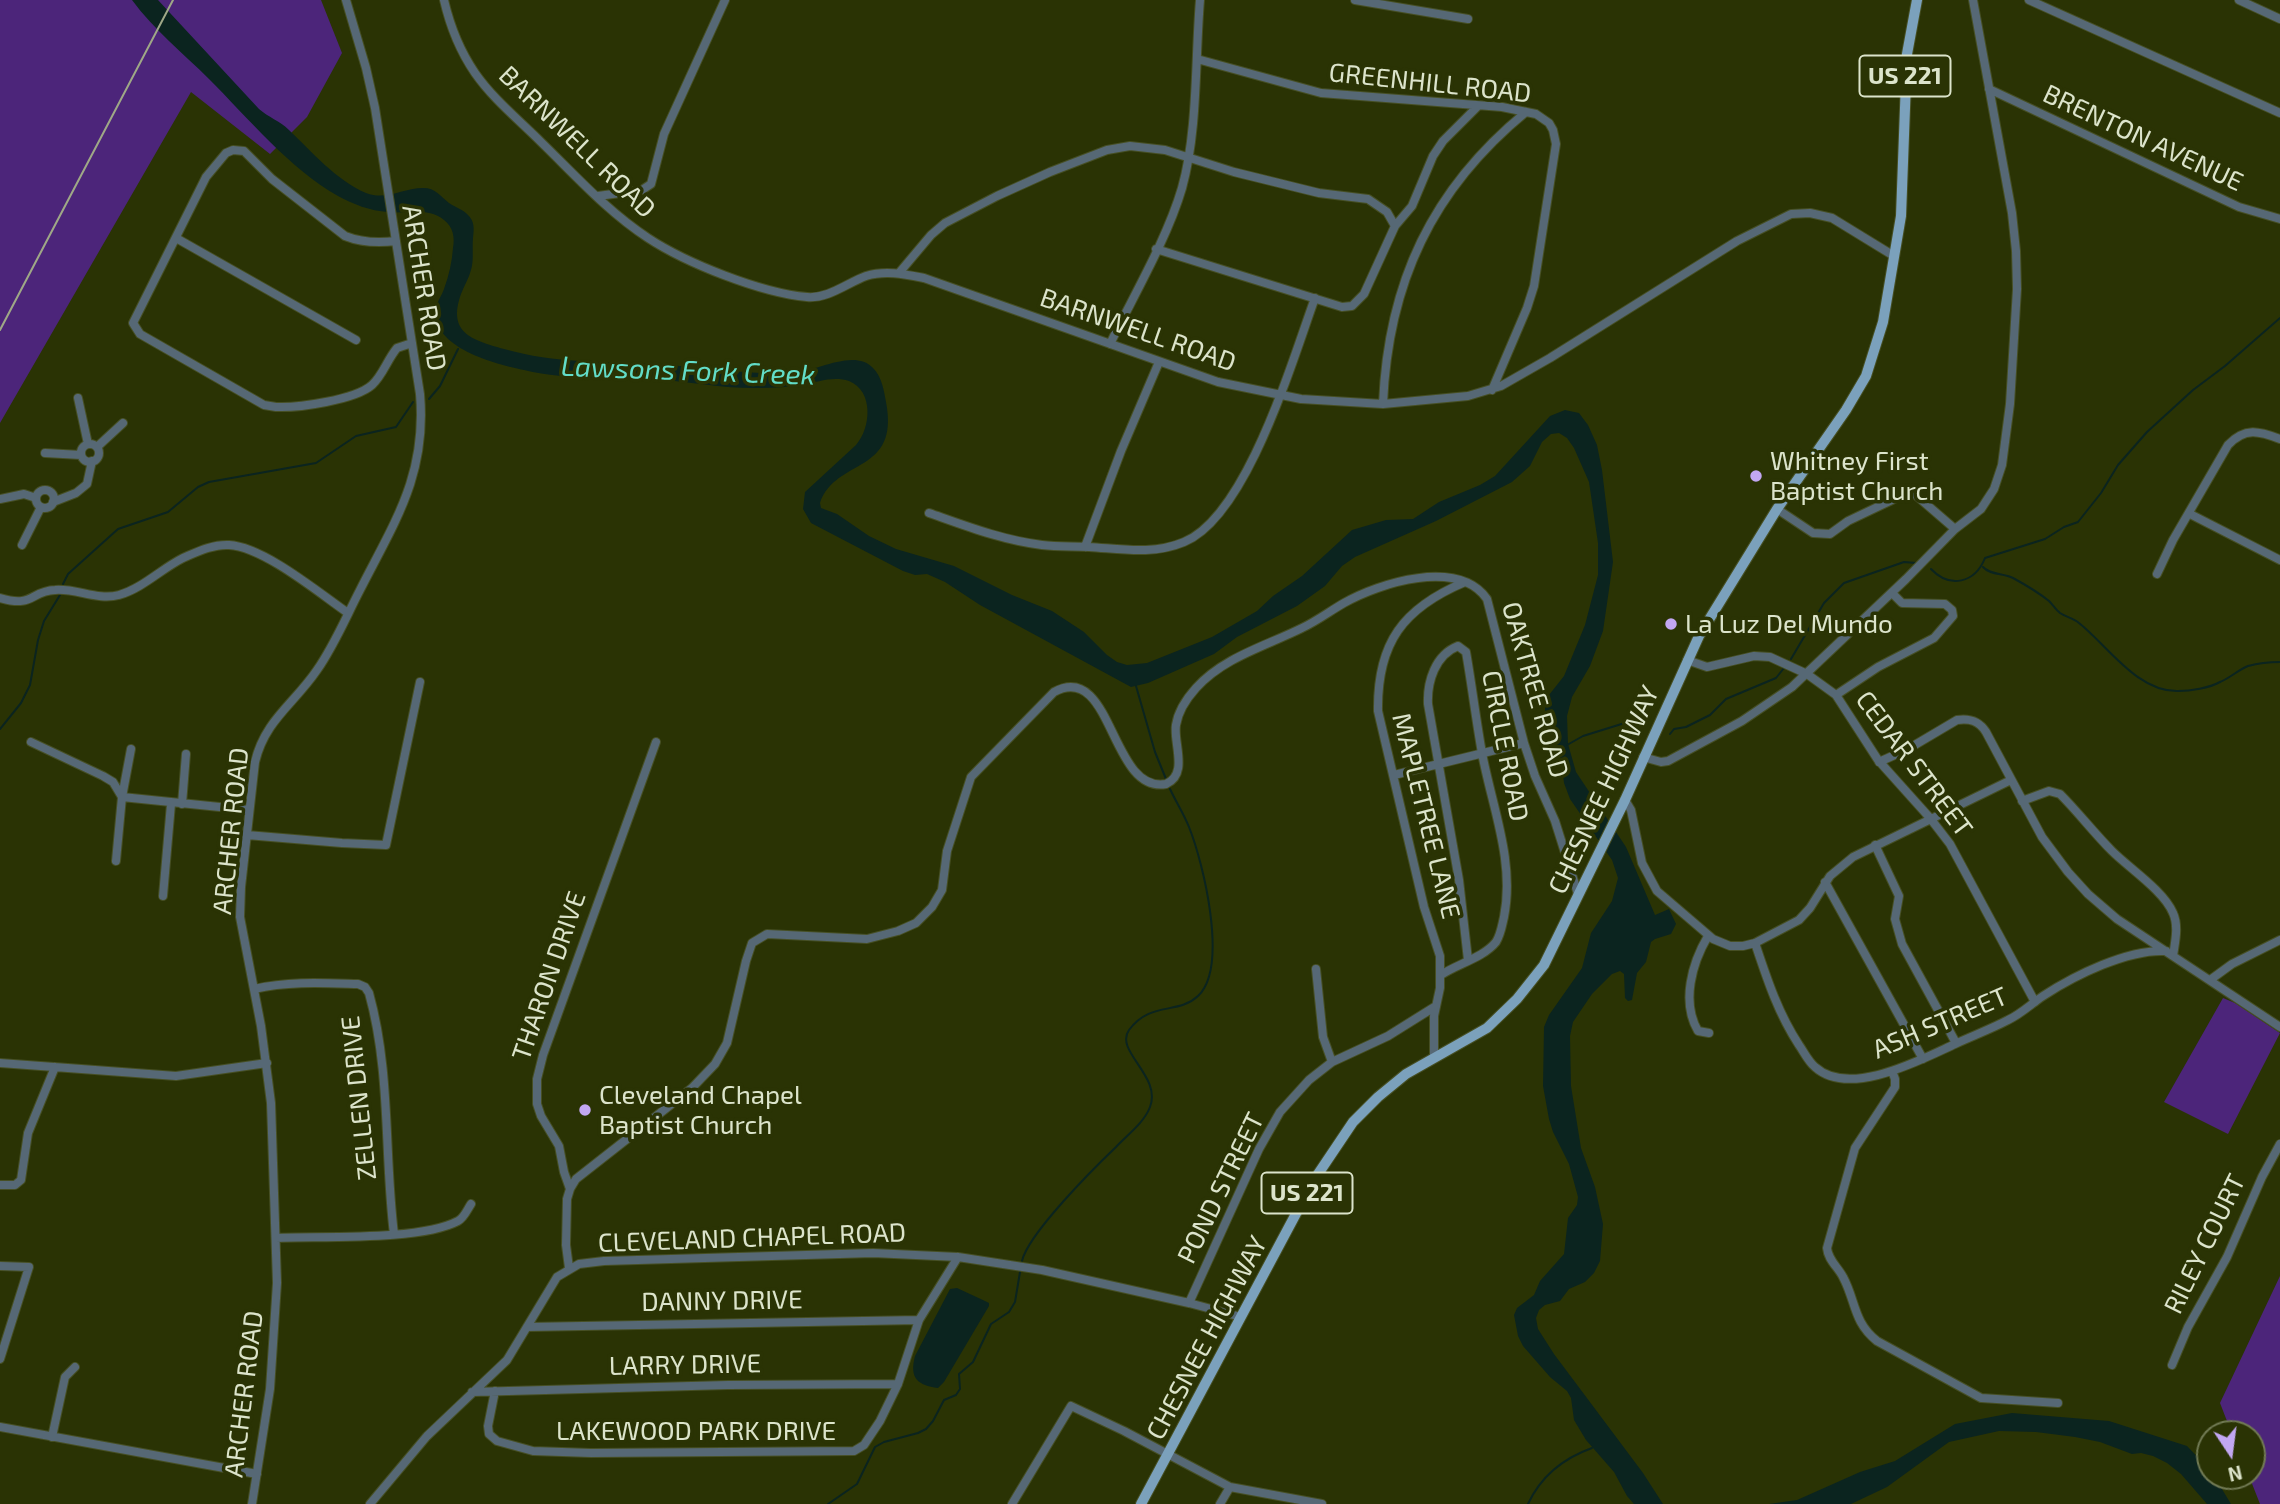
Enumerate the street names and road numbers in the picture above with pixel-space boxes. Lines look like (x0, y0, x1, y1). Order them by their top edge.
road number: US 221 (1860, 56, 1951, 96)
street label: GREENHILL ROAD (1327, 57, 1533, 109)
street label: BARNWELL ROAD (492, 60, 662, 224)
street label: BRENTON AVENUE (2038, 78, 2248, 198)
street label: ARCHER ROAD (395, 203, 453, 373)
street label: BARNWELL ROAD (1036, 282, 1240, 378)
street label: OAKTREE ROAD (1495, 598, 1575, 782)
street label: CIRCLE ROAD (1475, 668, 1535, 824)
street label: CHESNEE HIGHWAY (1542, 681, 1666, 899)
street label: CEDAR STREET (1849, 685, 1979, 843)
street label: MAPLETREE LANE (1385, 710, 1467, 922)
street label: ARCHER ROAD (207, 746, 255, 916)
street label: THARON DRIVE (505, 887, 593, 1065)
street label: ASH STREET (1868, 981, 2012, 1065)
street label: ZELLEN DRIVE (335, 1014, 383, 1182)
street label: POND STREET (1171, 1107, 1271, 1269)
street label: RILEY COURT (2158, 1169, 2252, 1319)
road number: US 221 (1262, 1172, 1352, 1213)
street label: CLEVELAND CHAPEL ROAD (597, 1217, 907, 1259)
street label: CHESNEE HIGHWAY (1140, 1231, 1274, 1445)
street label: DANNY DRIVE (641, 1284, 803, 1318)
street label: ARCHER ROAD (218, 1309, 270, 1479)
street label: LARRY DRIVE (608, 1348, 762, 1382)
street label: LAKEWOOD PARK DRIVE (556, 1415, 836, 1447)

